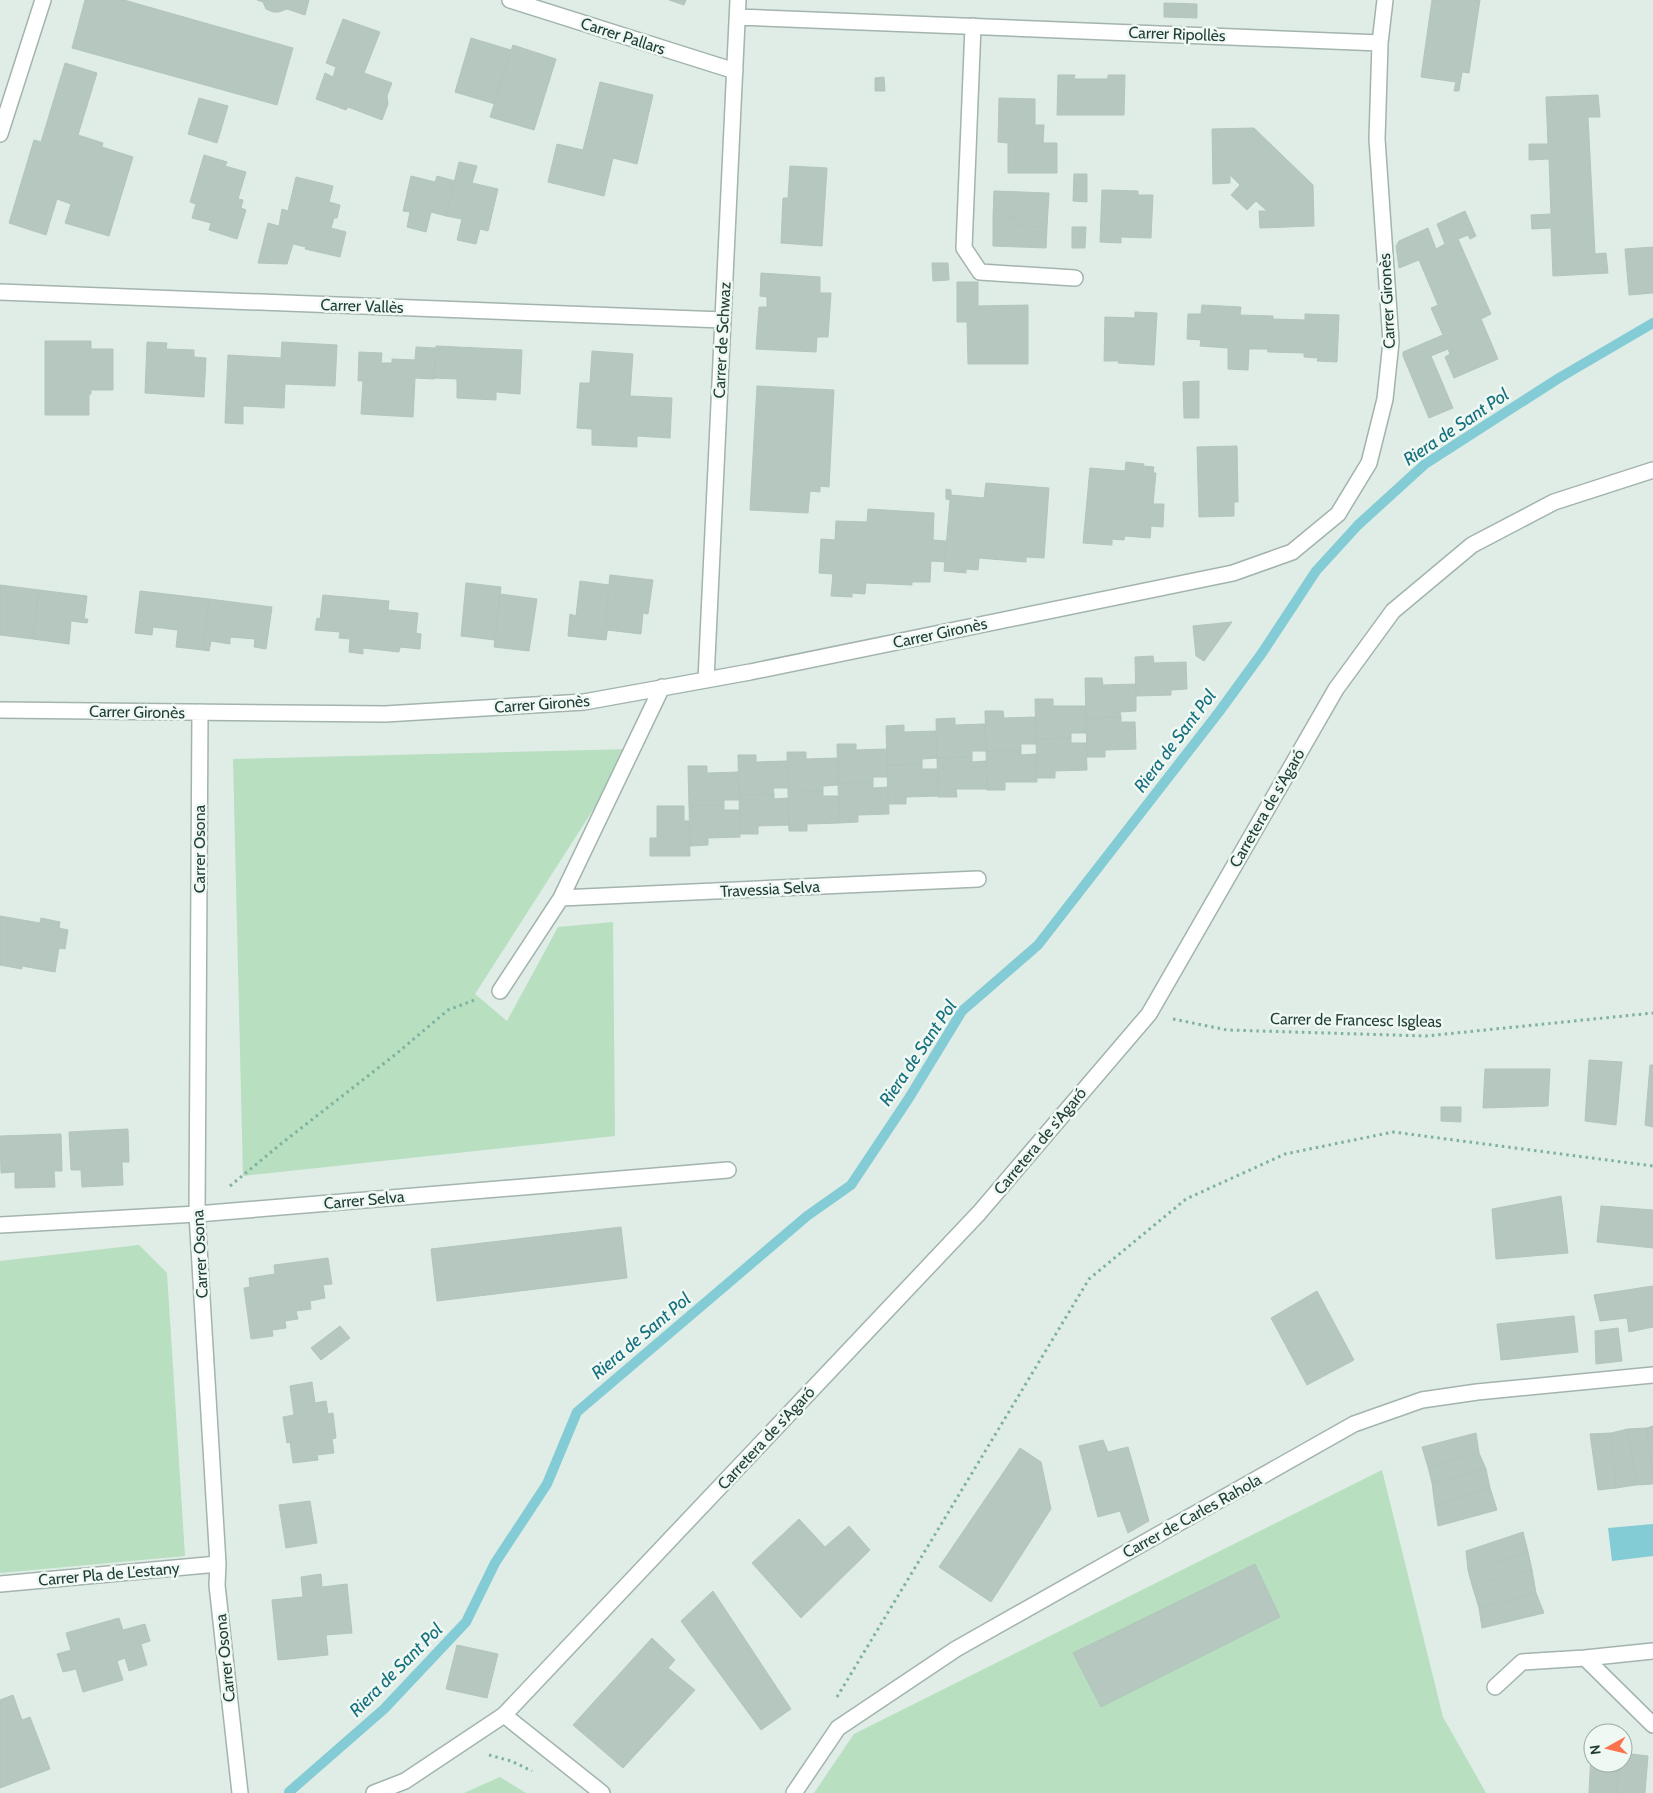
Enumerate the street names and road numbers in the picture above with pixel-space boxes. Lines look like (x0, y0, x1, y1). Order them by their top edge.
street label: Carrer Pallars (578, 13, 668, 59)
street label: Carrer Ripollès (1128, 23, 1226, 45)
street label: Carrer Gironès (1375, 252, 1399, 349)
street label: Carrer de Schwaz (709, 281, 735, 399)
street label: Carrer Vallès (320, 295, 404, 317)
street label: Carrer Gironès (891, 614, 989, 652)
street label: Carrer Gironès (494, 691, 591, 717)
street label: Carrer Gironès (89, 702, 185, 722)
street label: Carretera de s'Agaró (1225, 745, 1309, 871)
street label: Carrer Osona (190, 804, 209, 893)
street label: Travessia Selva (720, 877, 821, 901)
street label: Carrer de Francesc Isgleas (1270, 1009, 1442, 1031)
street label: Carretera de s'Agaró (990, 1084, 1090, 1198)
street label: Carrer Selva (323, 1187, 405, 1213)
street label: Carrer Osona (188, 1209, 212, 1299)
street label: Carretera de s'Agaró (713, 1382, 819, 1493)
street label: Carrer de Carles Rahola (1119, 1470, 1265, 1562)
street label: Carrer Pla de Ľestany (38, 1558, 180, 1590)
street label: Carrer Osona (211, 1613, 239, 1703)

